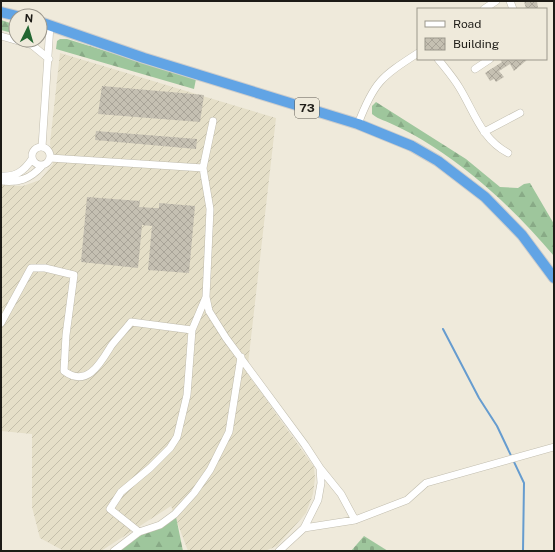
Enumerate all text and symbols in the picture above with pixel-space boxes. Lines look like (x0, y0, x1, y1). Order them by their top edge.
north arrow (8, 8, 48, 48)
legend (417, 8, 547, 60)
text: N (24, 12, 34, 24)
text: Road (453, 17, 481, 31)
text: Building (453, 37, 499, 51)
road number: 73 (295, 98, 319, 118)

